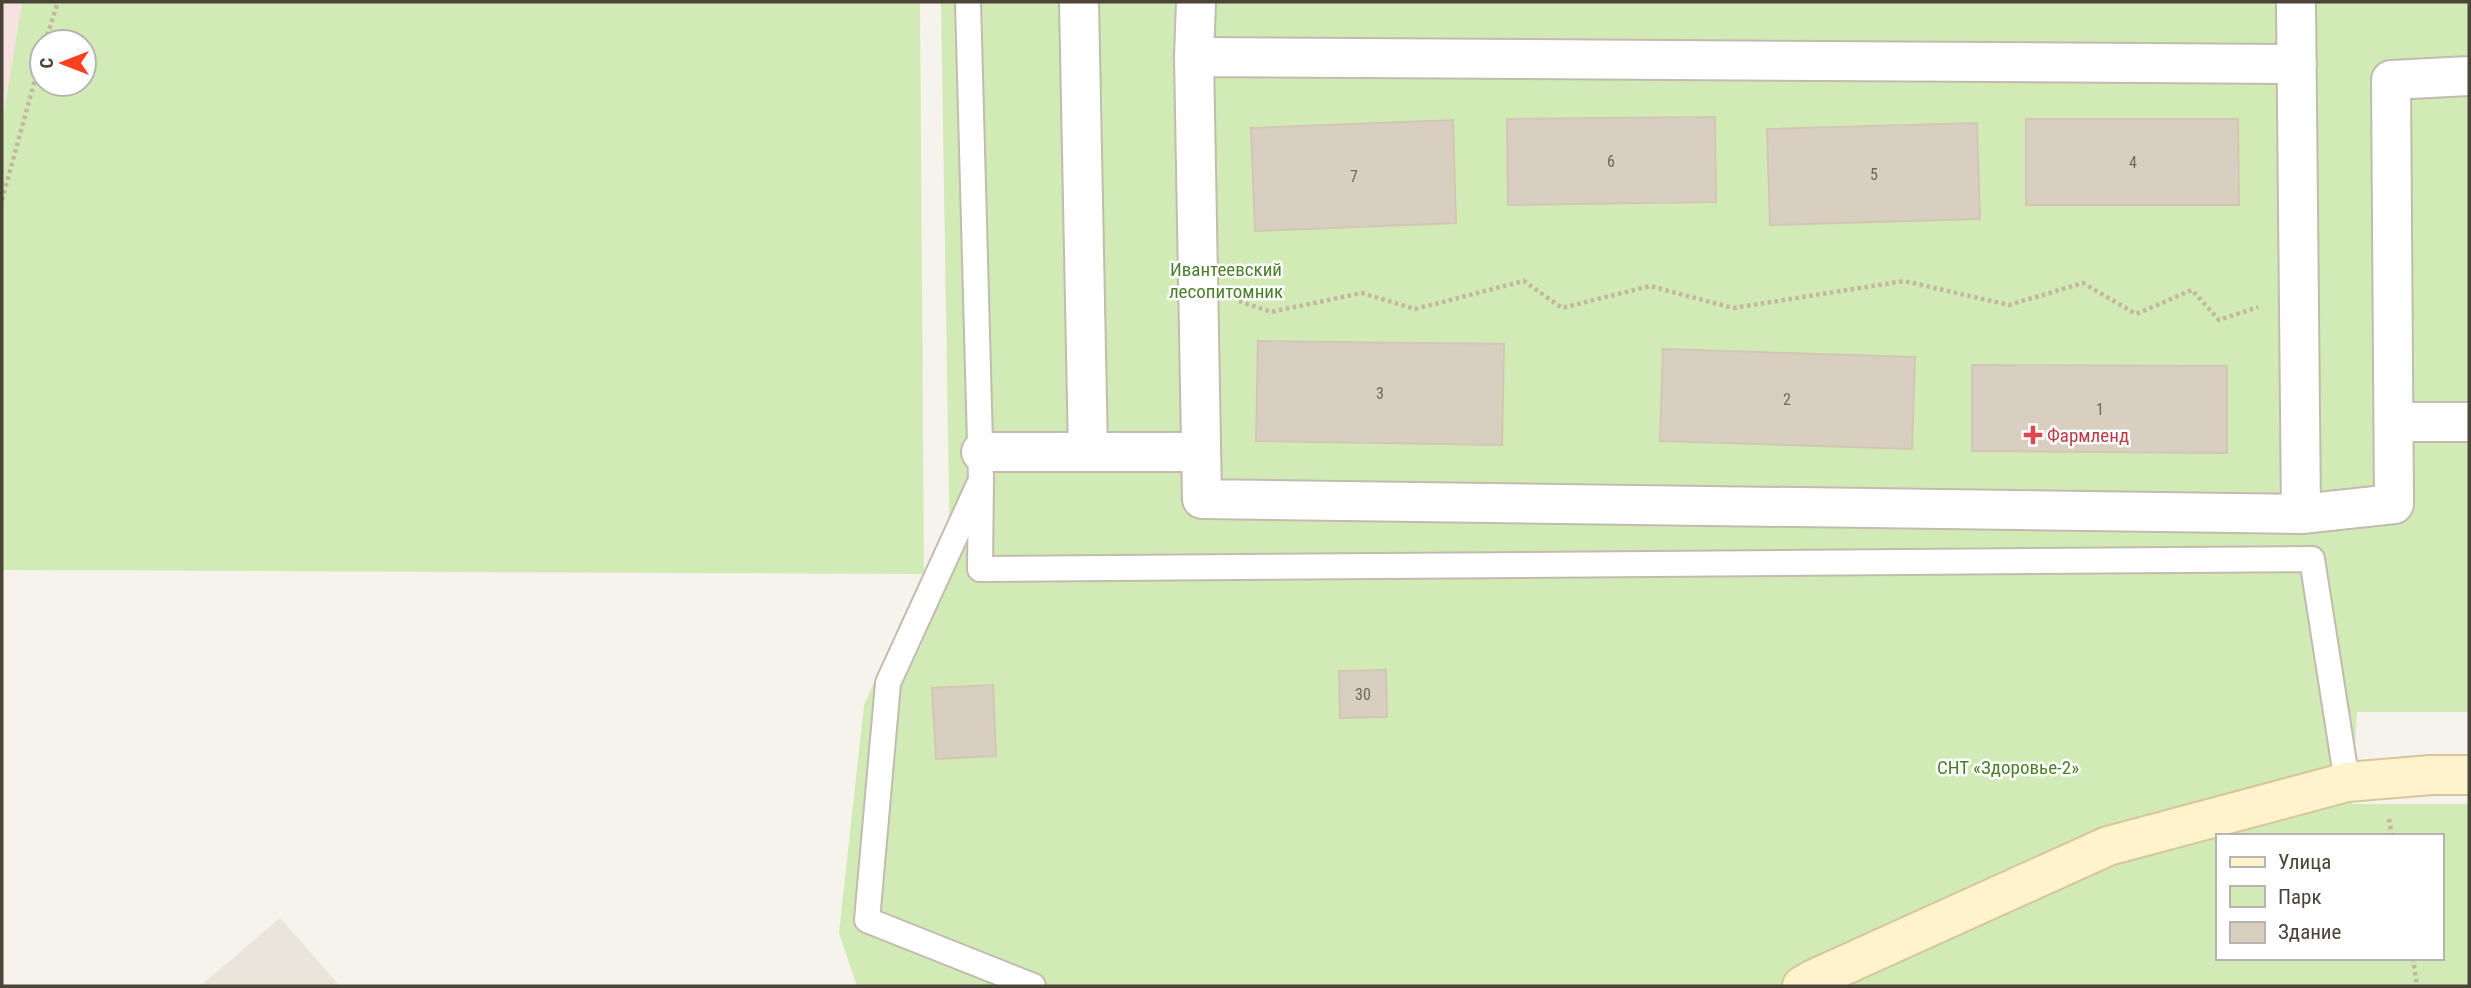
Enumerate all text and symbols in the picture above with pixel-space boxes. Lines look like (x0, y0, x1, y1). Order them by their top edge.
north arrow (28, 28, 98, 98)
text: С (35, 57, 58, 68)
house number: 6 (1607, 152, 1615, 171)
house number: 4 (2129, 153, 2137, 172)
house number: 5 (1870, 165, 1878, 184)
house number: 7 (1350, 167, 1358, 186)
park label: Ивантеевский лесопитомник (1169, 258, 1283, 303)
house number: 3 (1376, 384, 1384, 403)
house number: 2 (1783, 390, 1791, 409)
house number: 1 (2096, 400, 2104, 419)
place label: Фармленд (2047, 424, 2129, 447)
marker: Фармленд (2025, 427, 2041, 443)
house number: 30 (1355, 685, 1371, 704)
park label: СНТ «Здоровье-2» (1937, 756, 2079, 779)
legend (2216, 834, 2443, 960)
text: Улица (2278, 850, 2331, 874)
text: Парк (2278, 885, 2322, 909)
text: Здание (2278, 920, 2342, 944)

